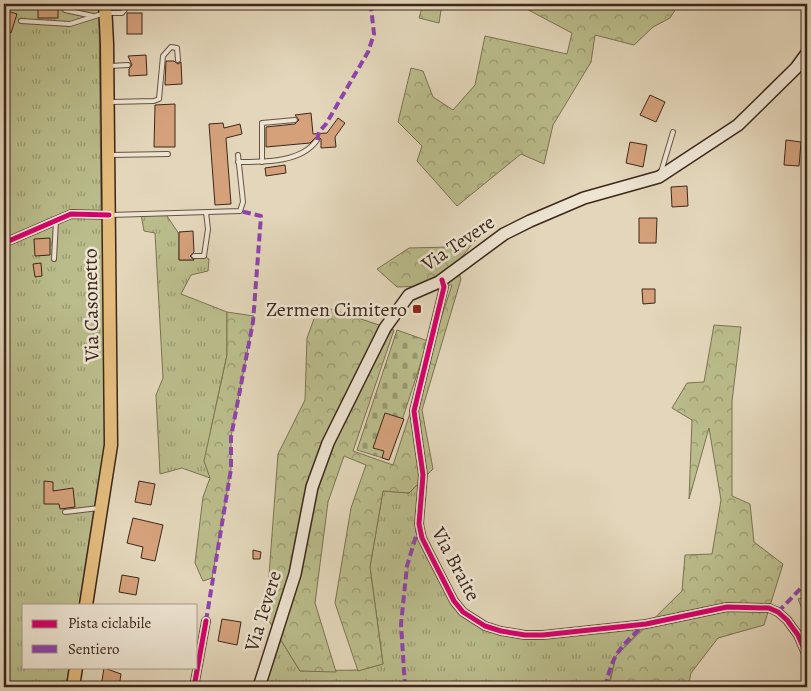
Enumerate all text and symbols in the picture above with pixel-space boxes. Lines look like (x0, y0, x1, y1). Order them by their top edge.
street label: Via Tevere (415, 209, 500, 278)
street label: Via Casonetto (77, 248, 106, 363)
place label: Zermen Cimitero (266, 296, 407, 323)
marker: Zermen Cimitero (411, 303, 423, 315)
street label: Via Braite (425, 521, 487, 606)
street label: Via Tevere (238, 567, 288, 656)
legend (22, 604, 198, 668)
text: Pista ciclabile (68, 613, 151, 633)
text: Sentiero (68, 639, 120, 659)

